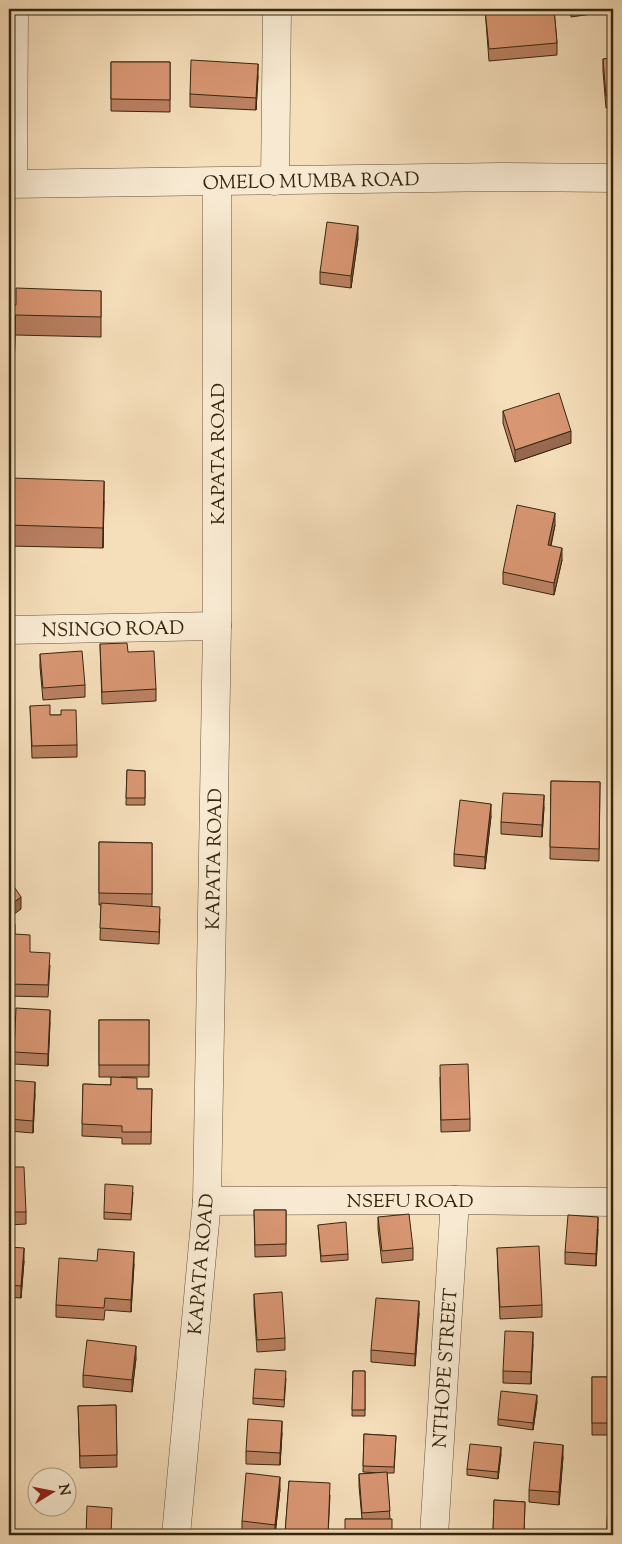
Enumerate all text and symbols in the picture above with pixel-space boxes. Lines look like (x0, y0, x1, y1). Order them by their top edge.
street label: OMELO MUMBA ROAD (202, 167, 420, 198)
street label: KAPATA ROAD (206, 383, 233, 525)
street label: NSINGO ROAD (42, 616, 185, 645)
street label: KAPATA ROAD (201, 788, 230, 930)
street label: NSEFU ROAD (347, 1189, 473, 1216)
street label: KAPATA ROAD (183, 1192, 222, 1336)
street label: NTHOPE STREET (427, 1287, 466, 1449)
north arrow (28, 1466, 78, 1516)
text: N (52, 1483, 74, 1497)

